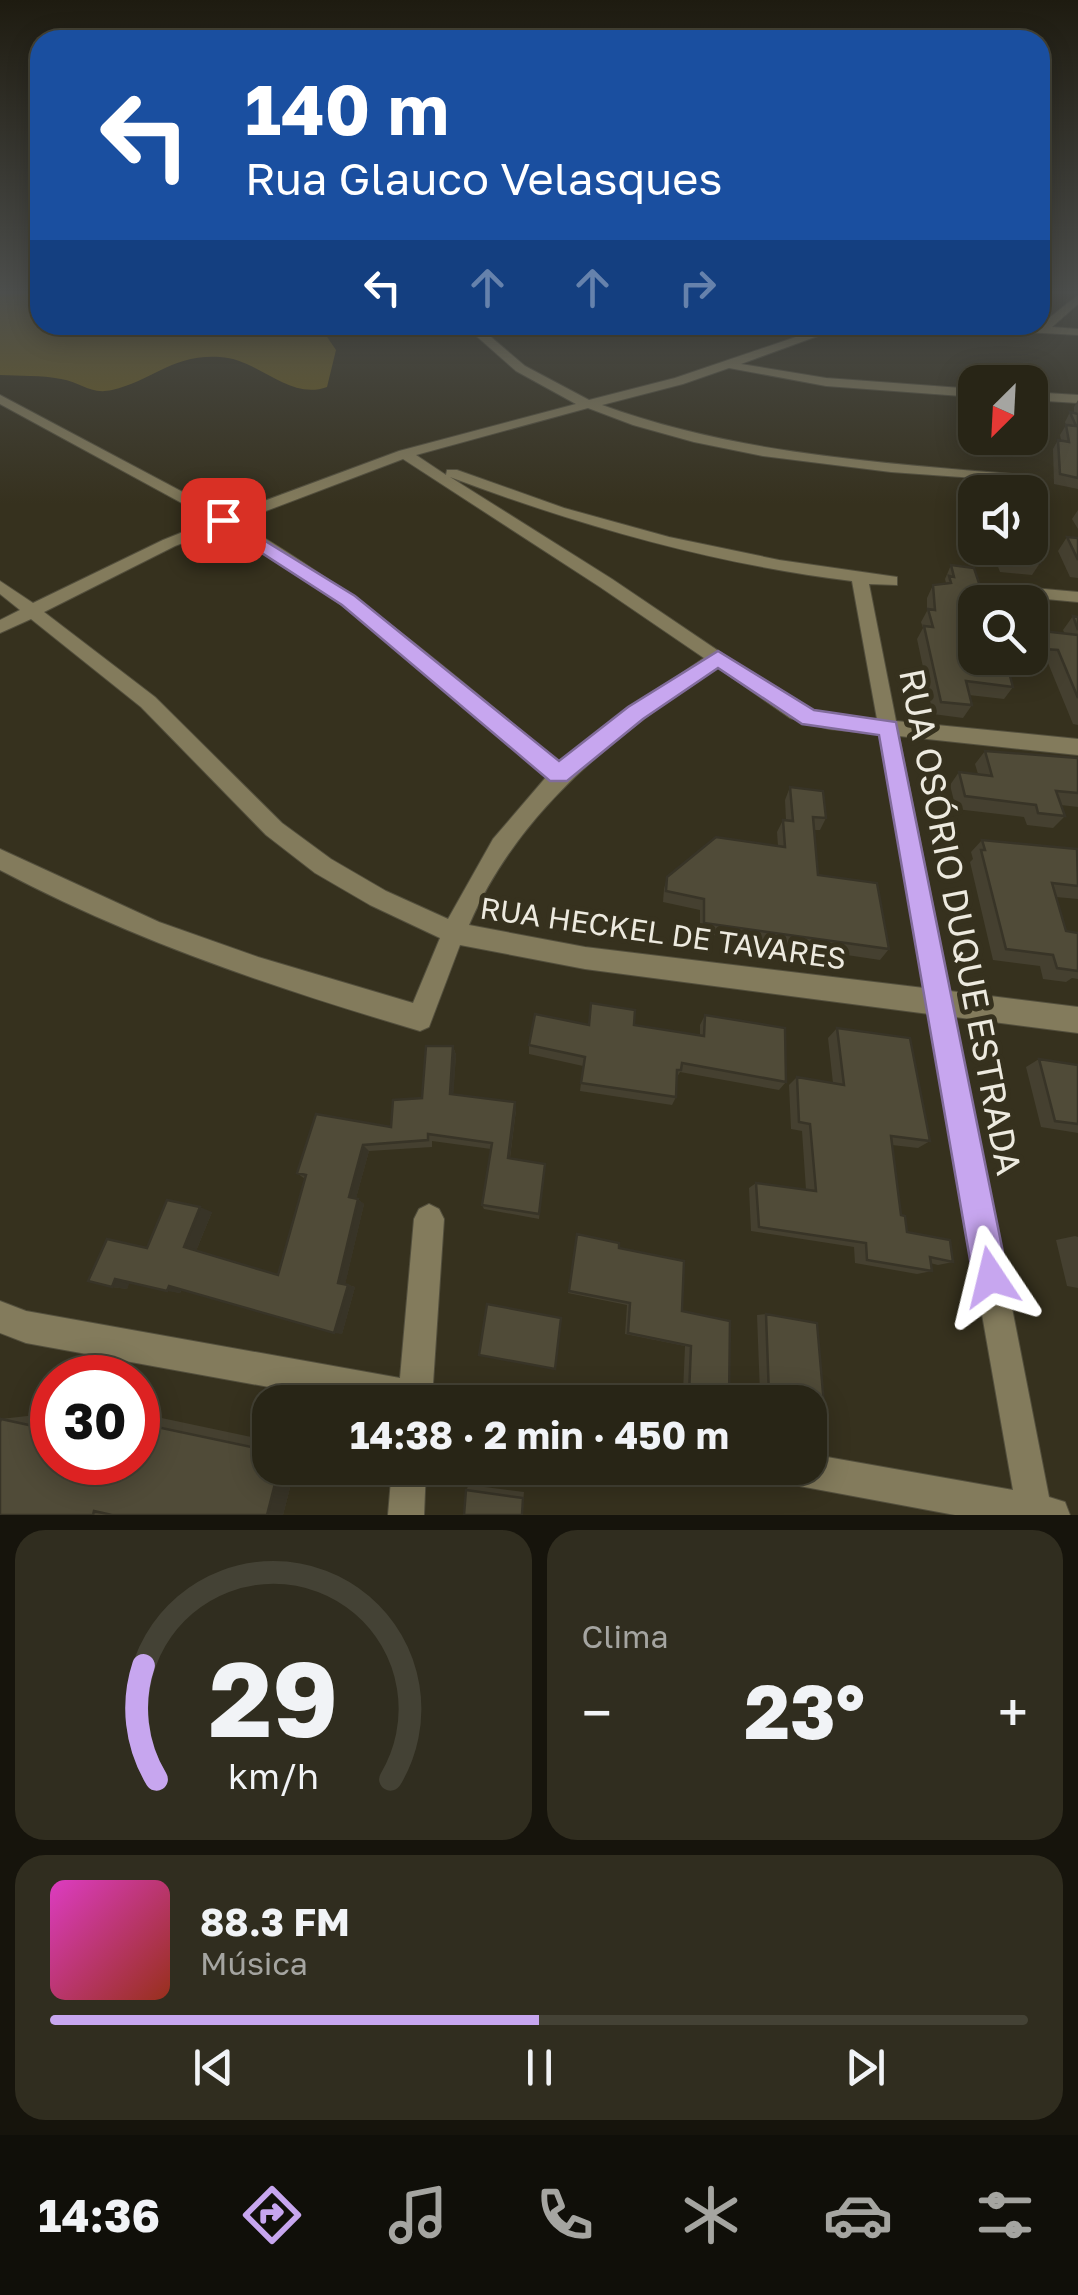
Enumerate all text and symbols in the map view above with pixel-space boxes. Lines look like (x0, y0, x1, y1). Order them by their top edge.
text: 140 m (245, 66, 449, 150)
icon: left (80, 70, 210, 200)
text: Rua Glauco Velasques (245, 151, 722, 205)
icon: left (355, 260, 410, 315)
icon: ahead (460, 260, 515, 315)
icon: ahead (565, 260, 620, 315)
icon: right (670, 260, 725, 315)
north arrow (958, 365, 1048, 455)
map controls (958, 365, 1048, 675)
button: sound (958, 475, 1048, 565)
pin (181, 478, 266, 563)
icon: arrive (196, 493, 251, 548)
button: search (958, 585, 1048, 675)
street label: RUA OSÓRIO DUQUE ESTRADA (891, 665, 1031, 1179)
street label: RUA HECKEL DE TAVARES (478, 889, 849, 977)
position arrow (939, 1225, 1043, 1329)
speed limit sign: 30 (30, 1355, 160, 1485)
text: 14:38 · 2 min · 450 m (350, 1412, 729, 1457)
text: Clima (582, 1617, 668, 1655)
text: 29 (209, 1635, 338, 1760)
text: 23° (744, 1665, 865, 1756)
text: − (582, 1679, 612, 1745)
text: + (998, 1679, 1028, 1745)
text: km/h (228, 1754, 319, 1797)
text: 88.3 FM (200, 1899, 350, 1944)
text: Música (200, 1944, 308, 1982)
icon: previous (186, 2040, 241, 2095)
icon: pause (512, 2040, 567, 2095)
icon: next (838, 2040, 893, 2095)
icon: directions (237, 2180, 307, 2250)
icon: music (383, 2180, 453, 2250)
icon: phone (530, 2180, 600, 2250)
icon: climate (676, 2180, 746, 2250)
icon: car (823, 2180, 893, 2250)
icon: filters (970, 2180, 1040, 2250)
text: 14:36 (38, 2188, 160, 2242)

